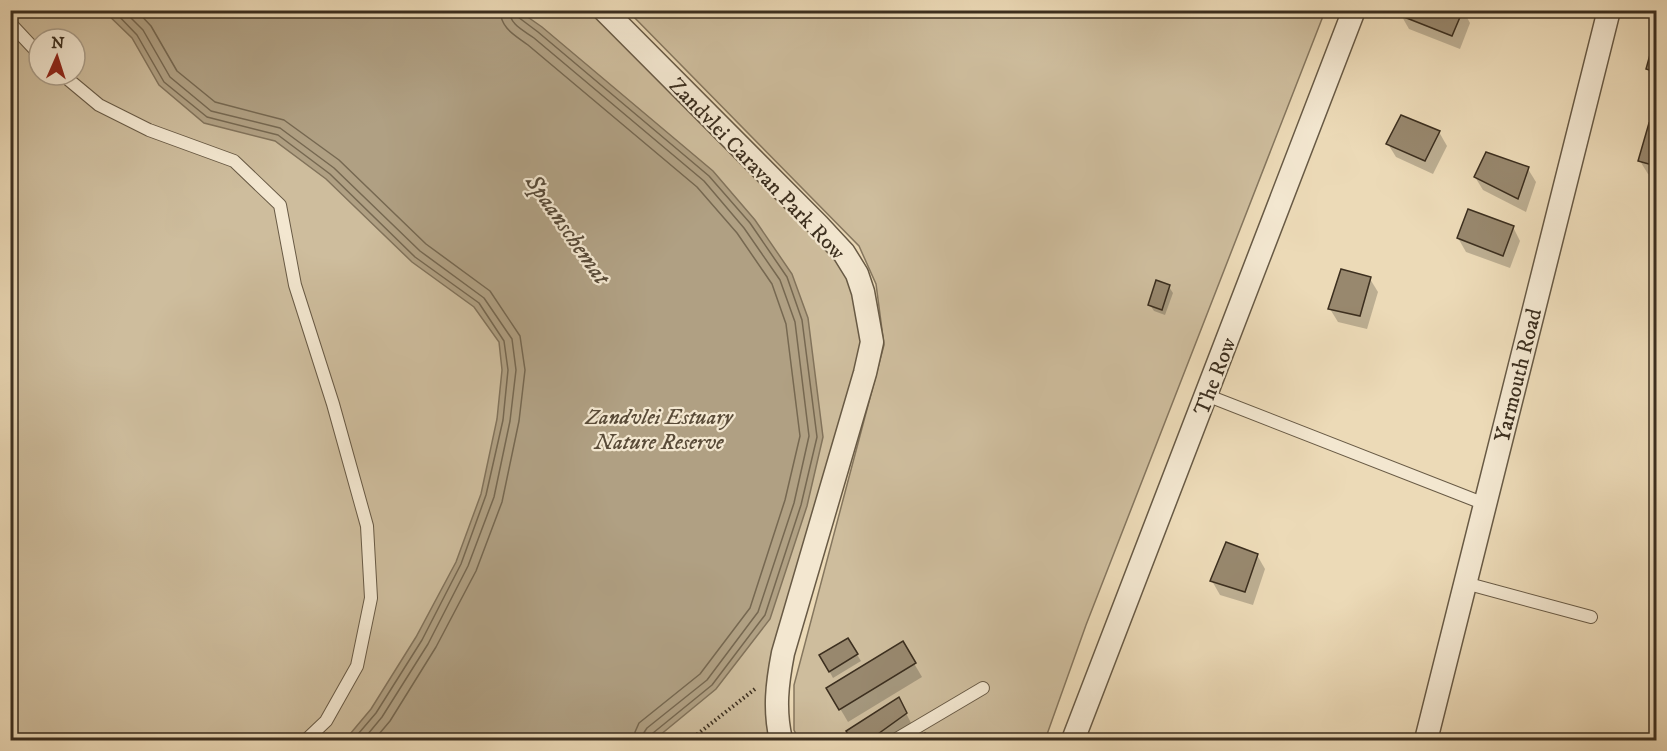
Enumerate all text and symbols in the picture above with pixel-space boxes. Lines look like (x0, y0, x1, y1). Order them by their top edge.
north arrow (27, 27, 87, 87)
text: N (51, 33, 65, 53)
street label: Zandvlei Caravan Park Row (663, 72, 851, 266)
water label: Spaanschemat (518, 168, 617, 292)
street label: Yarmouth Road (1489, 306, 1548, 445)
street label: The Row (1188, 334, 1243, 419)
park label: Zandvlei Estuary Nature Reserve (584, 404, 734, 456)

